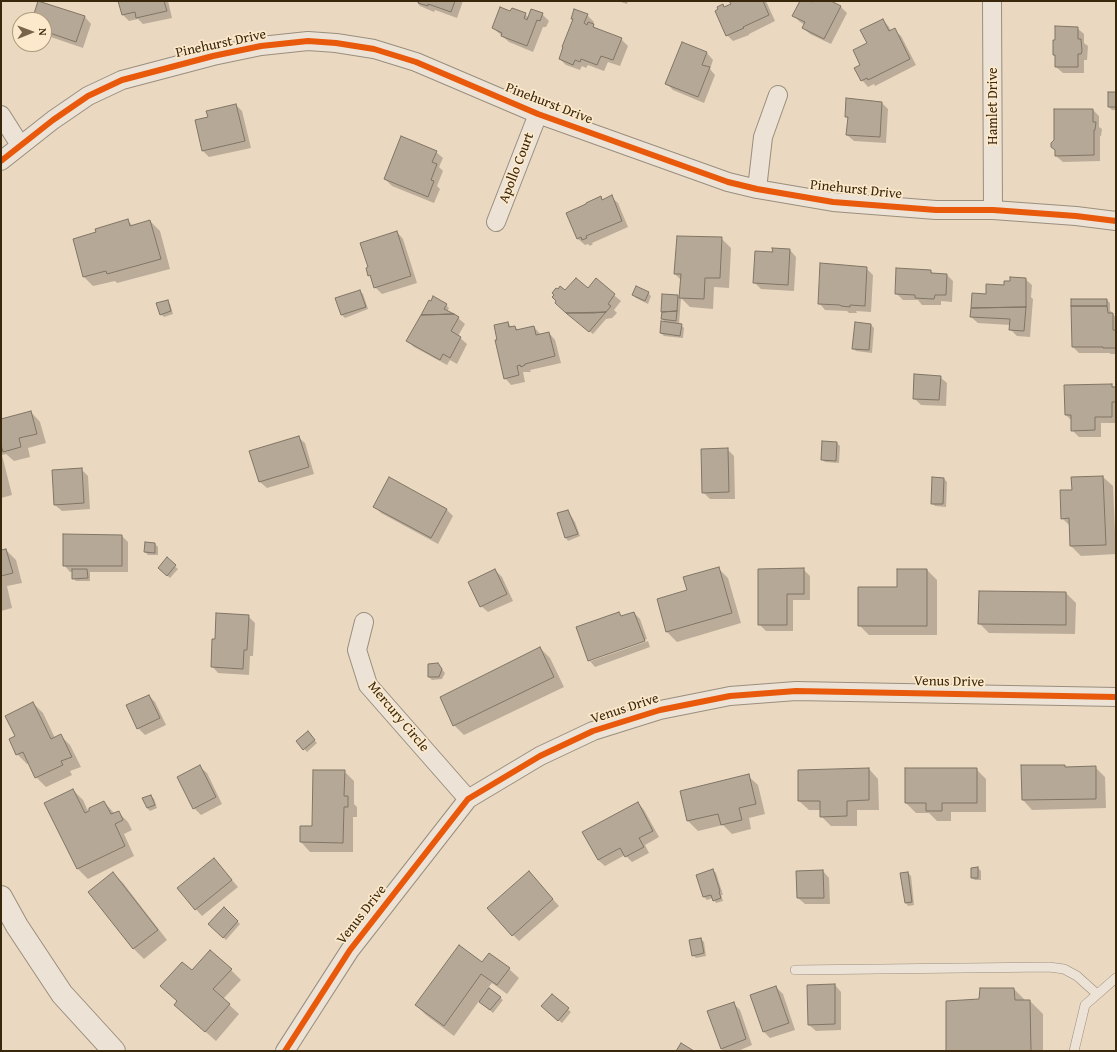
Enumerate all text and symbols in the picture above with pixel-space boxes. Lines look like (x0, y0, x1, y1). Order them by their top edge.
north arrow (12, 12, 52, 52)
street label: Pinehurst Drive (174, 26, 268, 62)
text: N (35, 28, 51, 36)
street label: Hamlet Drive (985, 67, 1001, 145)
street label: Pinehurst Drive (503, 80, 595, 128)
street label: Apollo Court (496, 130, 538, 206)
street label: Pinehurst Drive (809, 177, 903, 203)
street label: Venus Drive (914, 673, 984, 691)
street label: Mercury Circle (364, 678, 432, 756)
street label: Venus Drive (589, 690, 661, 728)
street label: Venus Drive (334, 882, 390, 948)

